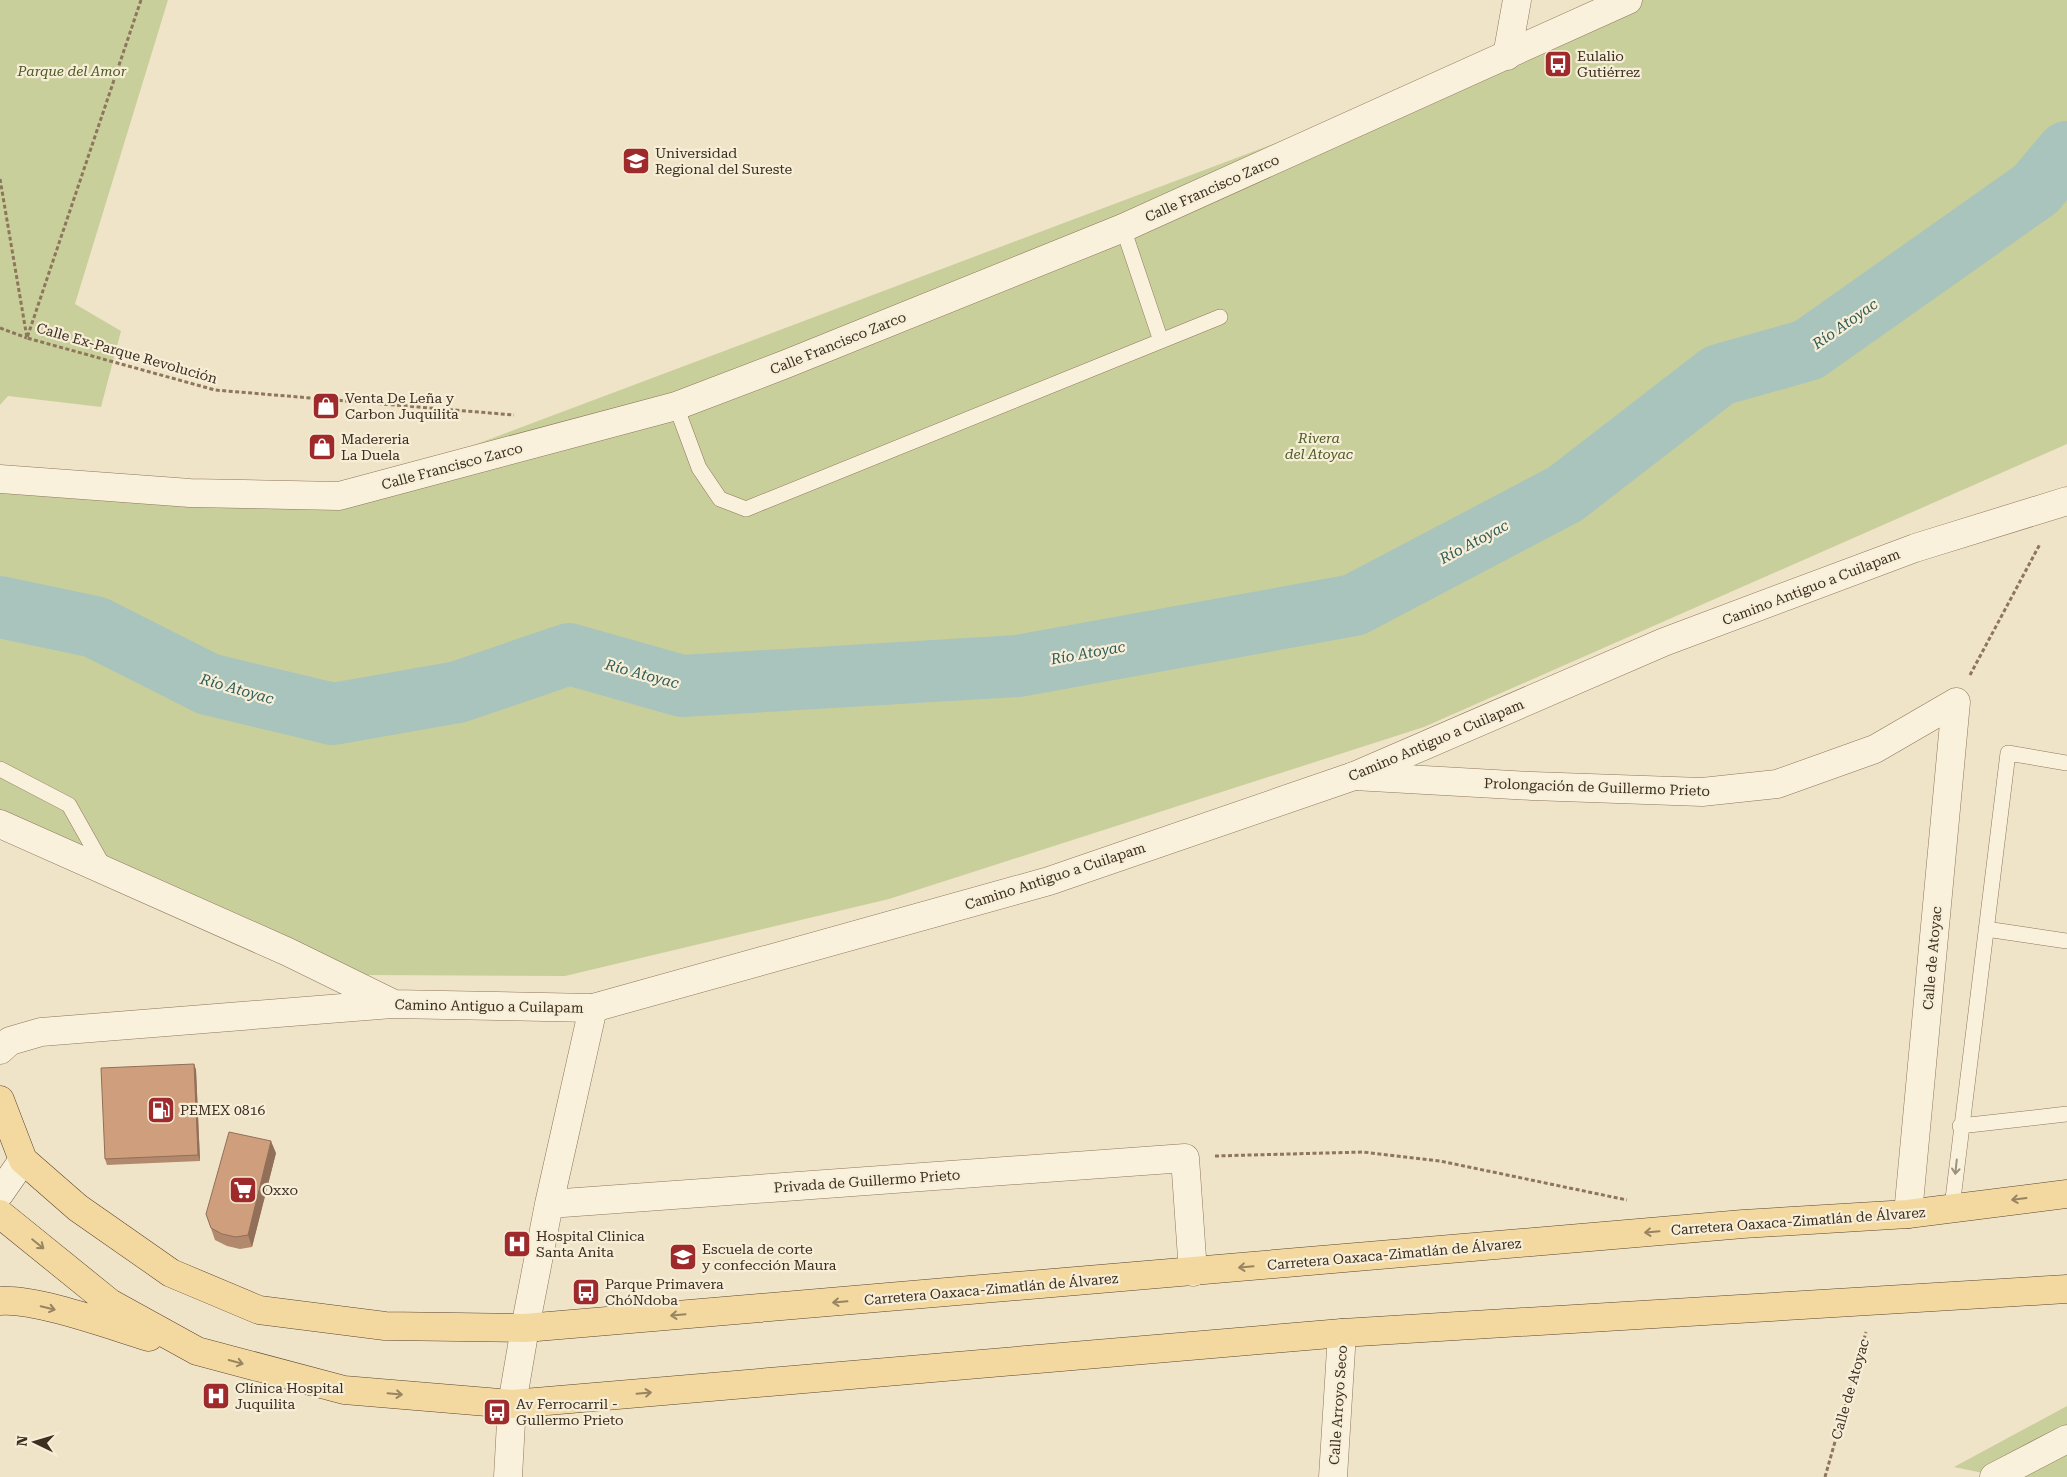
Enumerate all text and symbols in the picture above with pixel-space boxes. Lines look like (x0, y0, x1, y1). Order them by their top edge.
place label: Eulalio Gutiérrez (1577, 48, 1640, 80)
bus stop icon: Eulalio Gutiérrez (1543, 49, 1573, 79)
park label: Parque del Amor (16, 63, 127, 79)
place label: Universidad Regional del Sureste (655, 145, 793, 177)
school or university icon: Universidad Regional del Sureste (621, 146, 651, 176)
street label: Calle Francisco Zarco (1142, 151, 1282, 225)
water label: Río Atoyac (1808, 295, 1881, 354)
street label: Calle Francisco Zarco (768, 308, 908, 378)
street label: Calle Ex-Parque Revolución (35, 319, 219, 387)
place label: Venta De Leña y Carbon Juquilita (345, 390, 459, 422)
shop icon: Venta De Leña y Carbon Juquilita (311, 391, 341, 421)
park label: Rivera del Atoyac (1285, 430, 1354, 462)
place label: Madereria La Duela (341, 431, 410, 463)
shop icon: Madereria La Duela (307, 432, 337, 462)
street label: Calle Francisco Zarco (380, 439, 524, 493)
water label: Río Atoyac (1436, 516, 1512, 568)
street label: Camino Antiguo a Cuilapam (1720, 546, 1902, 628)
water label: Río Atoyac (1048, 638, 1127, 669)
water label: Río Atoyac (602, 655, 681, 693)
water label: Río Atoyac (197, 670, 276, 708)
street label: Camino Antiguo a Cuilapam (1346, 696, 1526, 784)
street label: Prolongación de Guillermo Prieto (1484, 775, 1710, 799)
street label: Camino Antiguo a Cuilapam (963, 839, 1148, 913)
street label: Calle de Atoyac (1919, 905, 1945, 1011)
street label: Camino Antiguo a Cuilapam (394, 996, 584, 1016)
fuel station icon: PEMEX 0816 (146, 1095, 176, 1125)
place label: PEMEX 0816 (180, 1102, 266, 1118)
one-way arrow (1951, 1158, 1961, 1174)
street label: Privada de Guillermo Prieto (773, 1166, 961, 1196)
supermarket icon: Oxxo (228, 1175, 258, 1205)
place label: Oxxo (262, 1182, 298, 1198)
one-way arrow (2011, 1194, 2027, 1204)
street label: Carretera Oaxaca-Zimatlán de Álvarez (1670, 1204, 1926, 1238)
place label: Hospital Clinica Santa Anita (536, 1228, 645, 1260)
one-way arrow (1644, 1228, 1660, 1237)
hospital icon: Hospital Clinica Santa Anita (502, 1229, 532, 1259)
street label: Carretera Oaxaca-Zimatlán de Álvarez (1266, 1235, 1522, 1273)
one-way arrow (31, 1239, 44, 1250)
place label: Escuela de corte y confección Maura (702, 1241, 837, 1273)
school or university icon: Escuela de corte y confección Maura (668, 1242, 698, 1272)
one-way arrow (1238, 1262, 1254, 1272)
street label: Carretera Oaxaca-Zimatlán de Álvarez (863, 1270, 1119, 1308)
place label: Parque Primavera Cho´Ndoba (605, 1276, 724, 1308)
bus stop icon: Parque Primavera Cho´Ndoba (571, 1277, 601, 1307)
one-way arrow (832, 1297, 848, 1306)
one-way arrow (39, 1304, 55, 1313)
one-way arrow (670, 1311, 686, 1320)
street label: Calle de Atoyac (1828, 1337, 1872, 1441)
street label: Calle Arroyo Seco (1326, 1344, 1350, 1466)
one-way arrow (227, 1357, 243, 1367)
place label: Clínica Hospital Juquilita (235, 1380, 344, 1412)
hospital icon: Clínica Hospital Juquilita (201, 1381, 231, 1411)
one-way arrow (635, 1388, 651, 1397)
one-way arrow (386, 1389, 402, 1399)
place label: Av Ferrocarril - Gullermo Prieto (516, 1396, 624, 1428)
bus stop icon: Av Ferrocarril - Gullermo Prieto (482, 1397, 512, 1427)
north arrow (10, 1417, 60, 1467)
text: N (14, 1435, 31, 1447)

